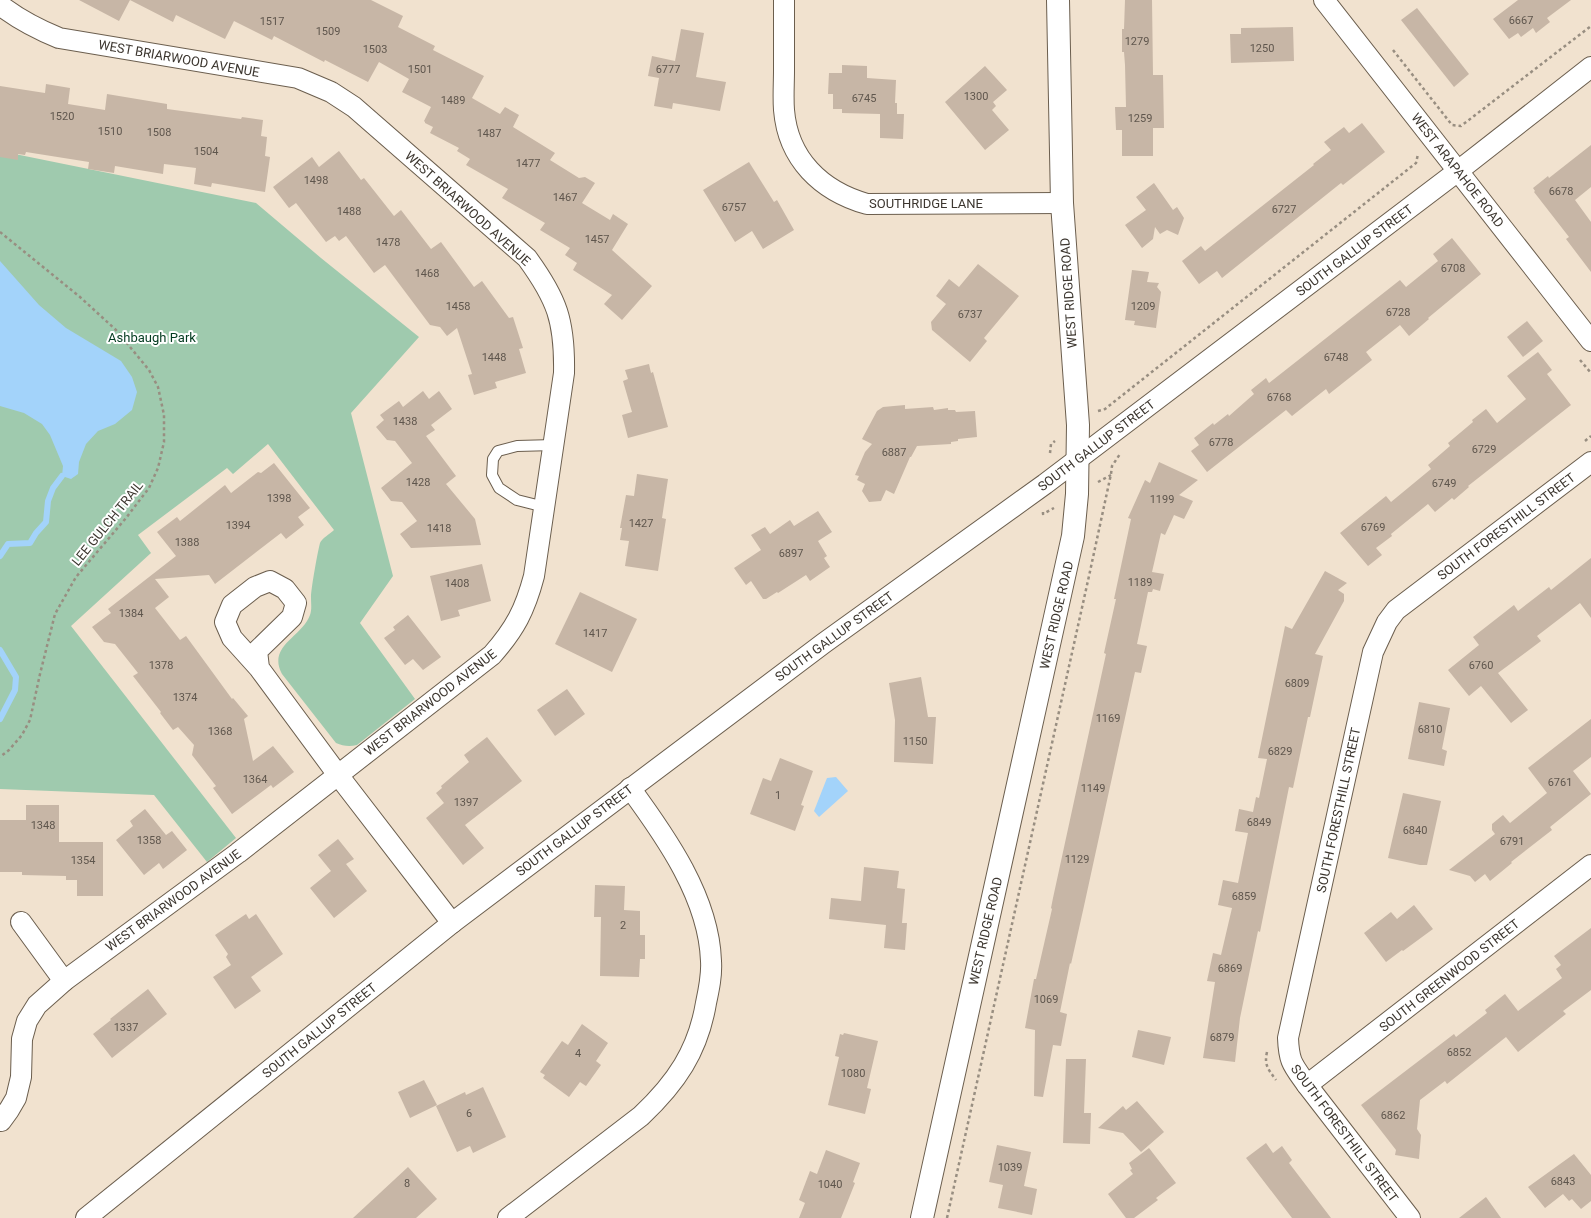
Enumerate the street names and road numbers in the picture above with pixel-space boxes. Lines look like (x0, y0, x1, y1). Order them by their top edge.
street label: WEST BRIARWOOD AVENUE (97, 37, 261, 80)
street label: WEST ARAPAHOE ROAD (1408, 110, 1507, 230)
street label: WEST BRIARWOOD AVENUE (402, 148, 533, 269)
street label: SOUTHRIDGE LANE (869, 196, 983, 211)
street label: SOUTH GALLUP STREET (1293, 201, 1416, 299)
street label: WEST RIDGE ROAD (1057, 237, 1080, 349)
street label: SOUTH GALLUP STREET (1035, 396, 1158, 494)
street label: SOUTH FORESTHILL STREET (1434, 470, 1578, 583)
street label: LEE GULCH TRAIL (69, 478, 146, 569)
street label: WEST RIDGE ROAD (1037, 559, 1076, 671)
street label: SOUTH GALLUP STREET (772, 588, 896, 684)
street label: WEST BRIARWOOD AVENUE (361, 646, 499, 759)
street label: SOUTH FORESTHILL STREET (1314, 726, 1363, 894)
street label: SOUTH GALLUP STREET (513, 781, 636, 879)
street label: WEST BRIARWOOD AVENUE (103, 846, 244, 955)
street label: WEST RIDGE ROAD (966, 875, 1005, 987)
street label: SOUTH GREENWOOD STREET (1376, 916, 1523, 1035)
street label: SOUTH GALLUP STREET (259, 980, 380, 1081)
street label: SOUTH FORESTHILL STREET (1288, 1061, 1401, 1205)

